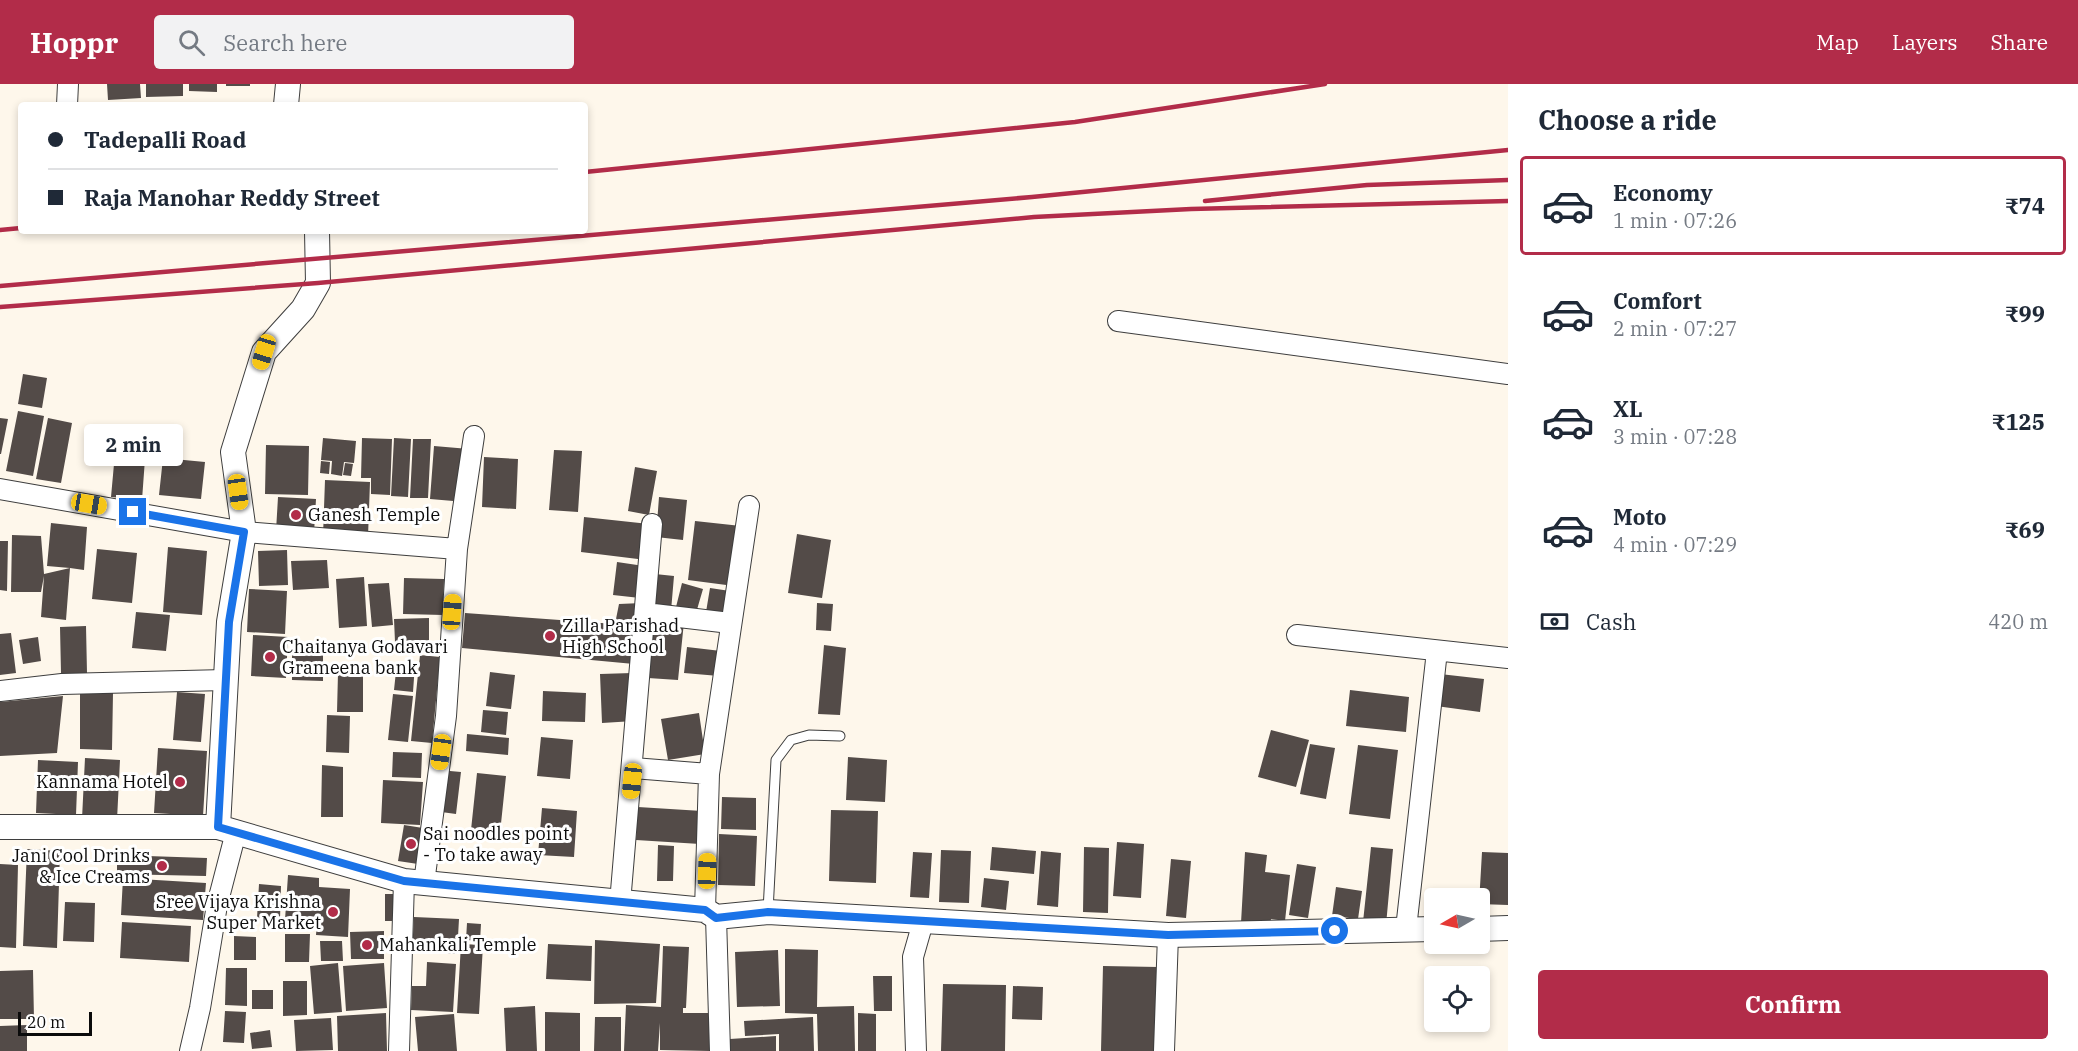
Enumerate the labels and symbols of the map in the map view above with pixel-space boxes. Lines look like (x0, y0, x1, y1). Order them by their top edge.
car (250, 332, 278, 372)
callout: 2 min (84, 425, 182, 467)
car (227, 473, 249, 511)
car (70, 492, 108, 516)
route end (119, 498, 146, 525)
place label: Ganesh Temple (308, 503, 440, 526)
marker: Ganesh Temple (289, 508, 303, 522)
car (442, 593, 462, 631)
place label: Zilla Parishad High School (562, 614, 679, 658)
marker: Zilla Parishad High School (543, 629, 557, 643)
place label: Chaitanya Godavari Grameena bank (282, 635, 448, 679)
marker: Chaitanya Godavari Grameena bank (263, 650, 277, 664)
car (430, 733, 452, 771)
car (621, 762, 643, 800)
place label: Kannama Hotel (36, 770, 168, 793)
marker: Kannama Hotel (173, 775, 187, 789)
place label: Sai noodles point - To take away (423, 822, 569, 866)
marker: Sai noodles point - To take away (404, 837, 418, 851)
place label: Jani Cool Drinks & Ice Creams (12, 844, 150, 888)
car (697, 853, 717, 889)
marker: Jani Cool Drinks & Ice Creams (155, 859, 169, 873)
north arrow (1424, 888, 1490, 954)
place label: Sree Vijaya Krishna Super Market (156, 890, 321, 934)
marker: Sree Vijaya Krishna Super Market (326, 905, 340, 919)
route start (1321, 917, 1348, 944)
place label: Mahankali Temple (379, 933, 536, 956)
marker: Mahankali Temple (360, 938, 374, 952)
scale bar (18, 1009, 92, 1036)

